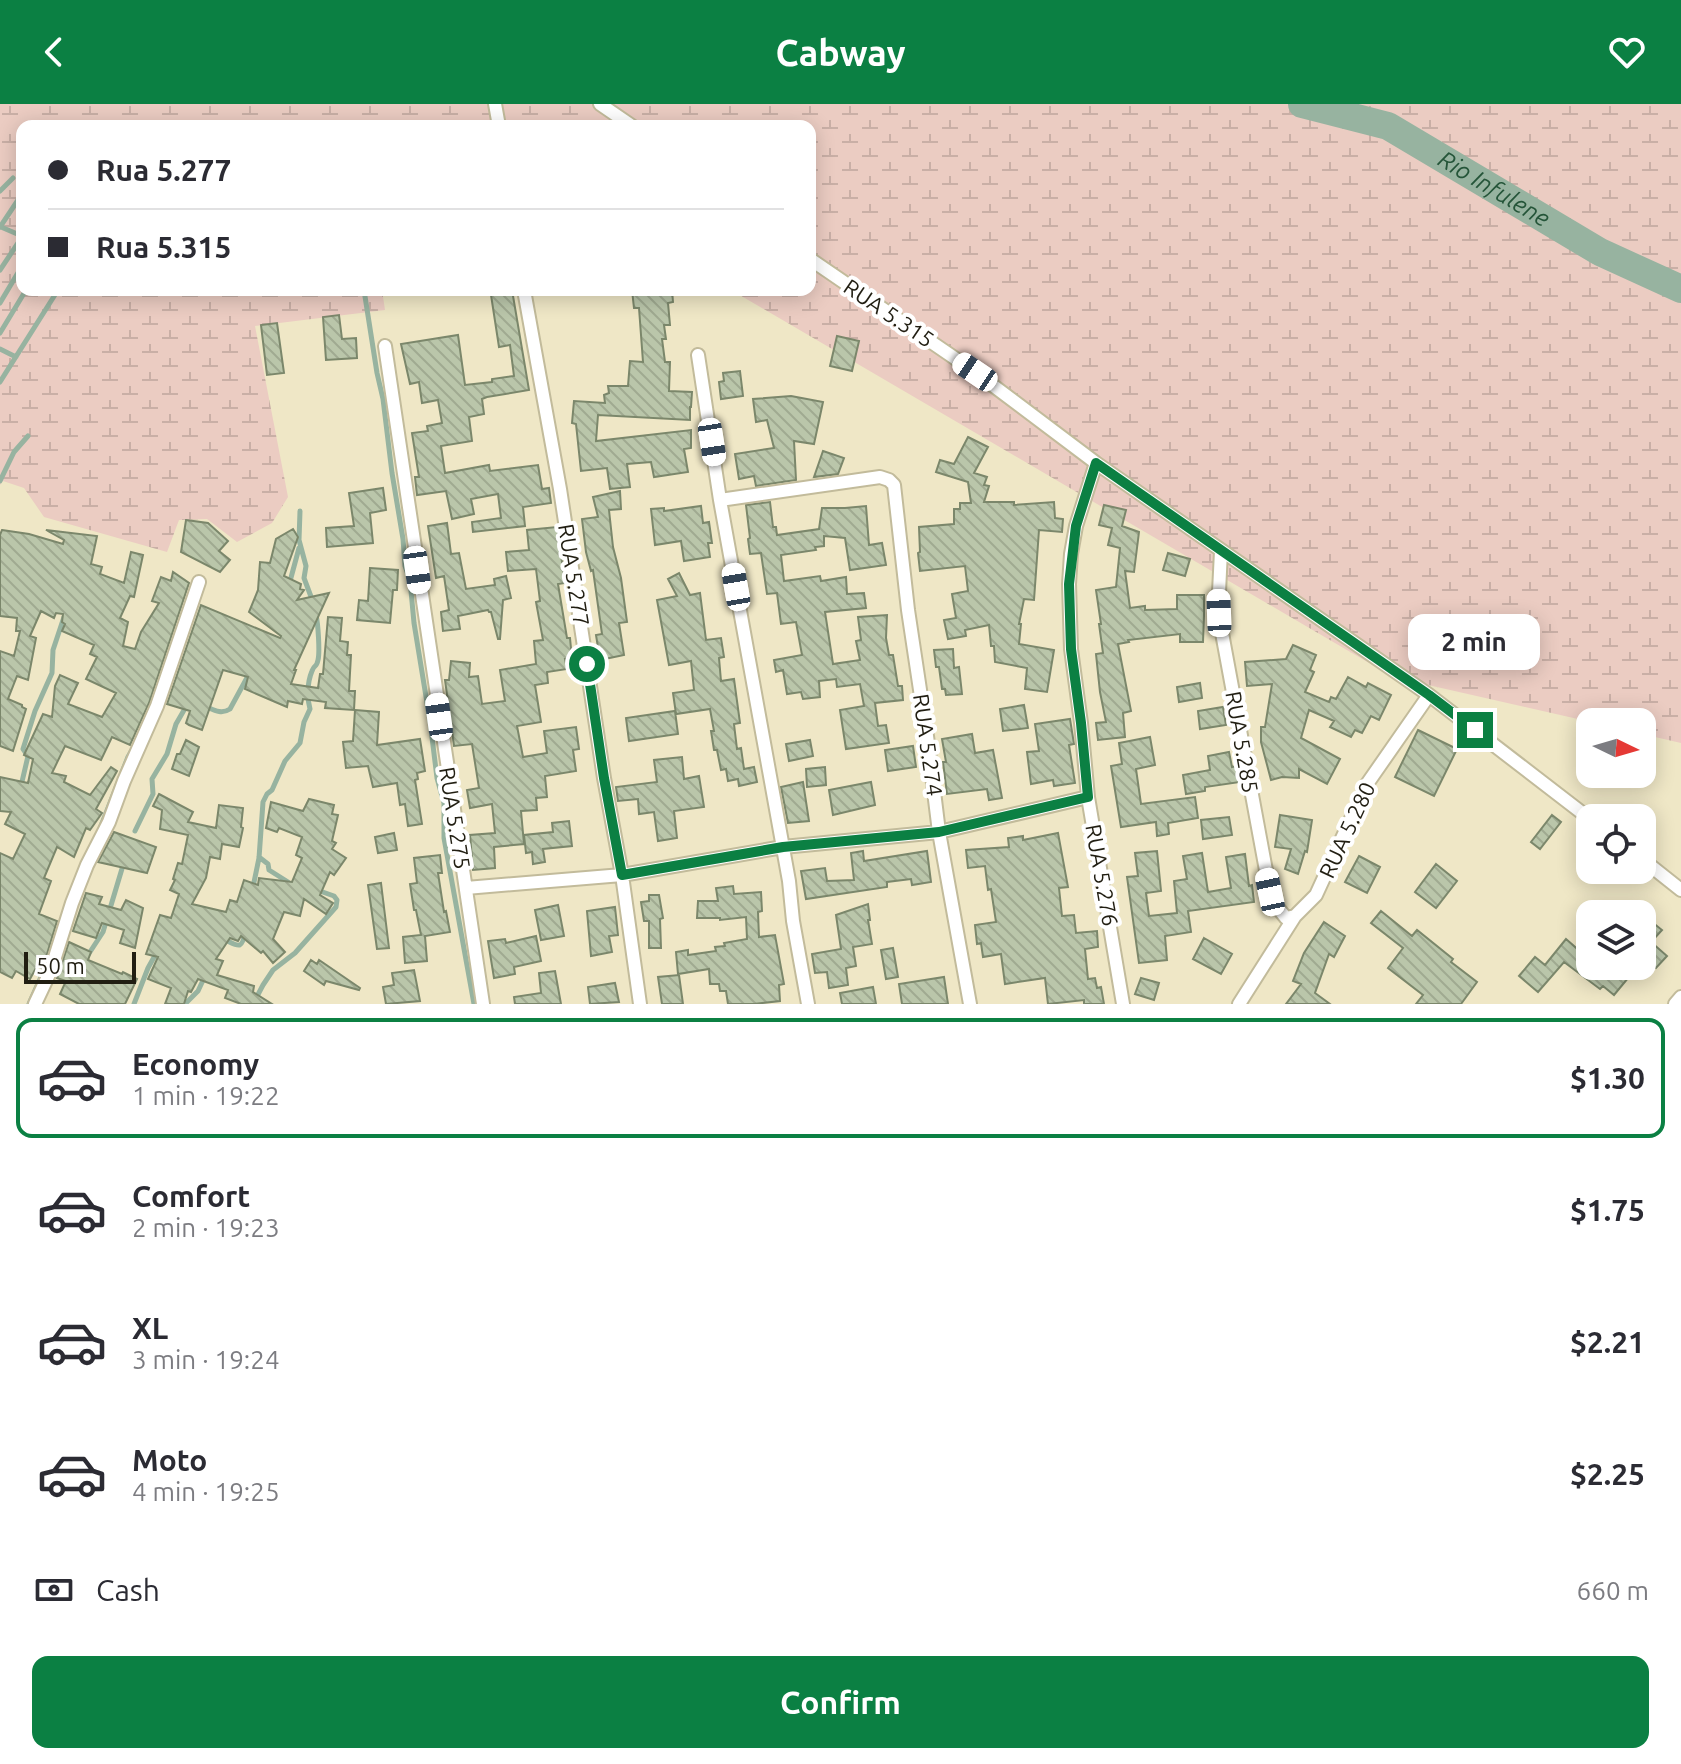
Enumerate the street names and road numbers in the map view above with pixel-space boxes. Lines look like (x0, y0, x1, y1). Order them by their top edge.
street label: RUA 5.315 (840, 273, 939, 352)
street label: RUA 5.277 (554, 522, 595, 628)
street label: RUA 5.285 (1221, 689, 1264, 795)
street label: RUA 5.274 (909, 692, 948, 798)
street label: RUA 5.275 (435, 765, 476, 871)
street label: RUA 5.280 (1313, 778, 1380, 882)
street label: RUA 5.276 (1081, 822, 1124, 928)

